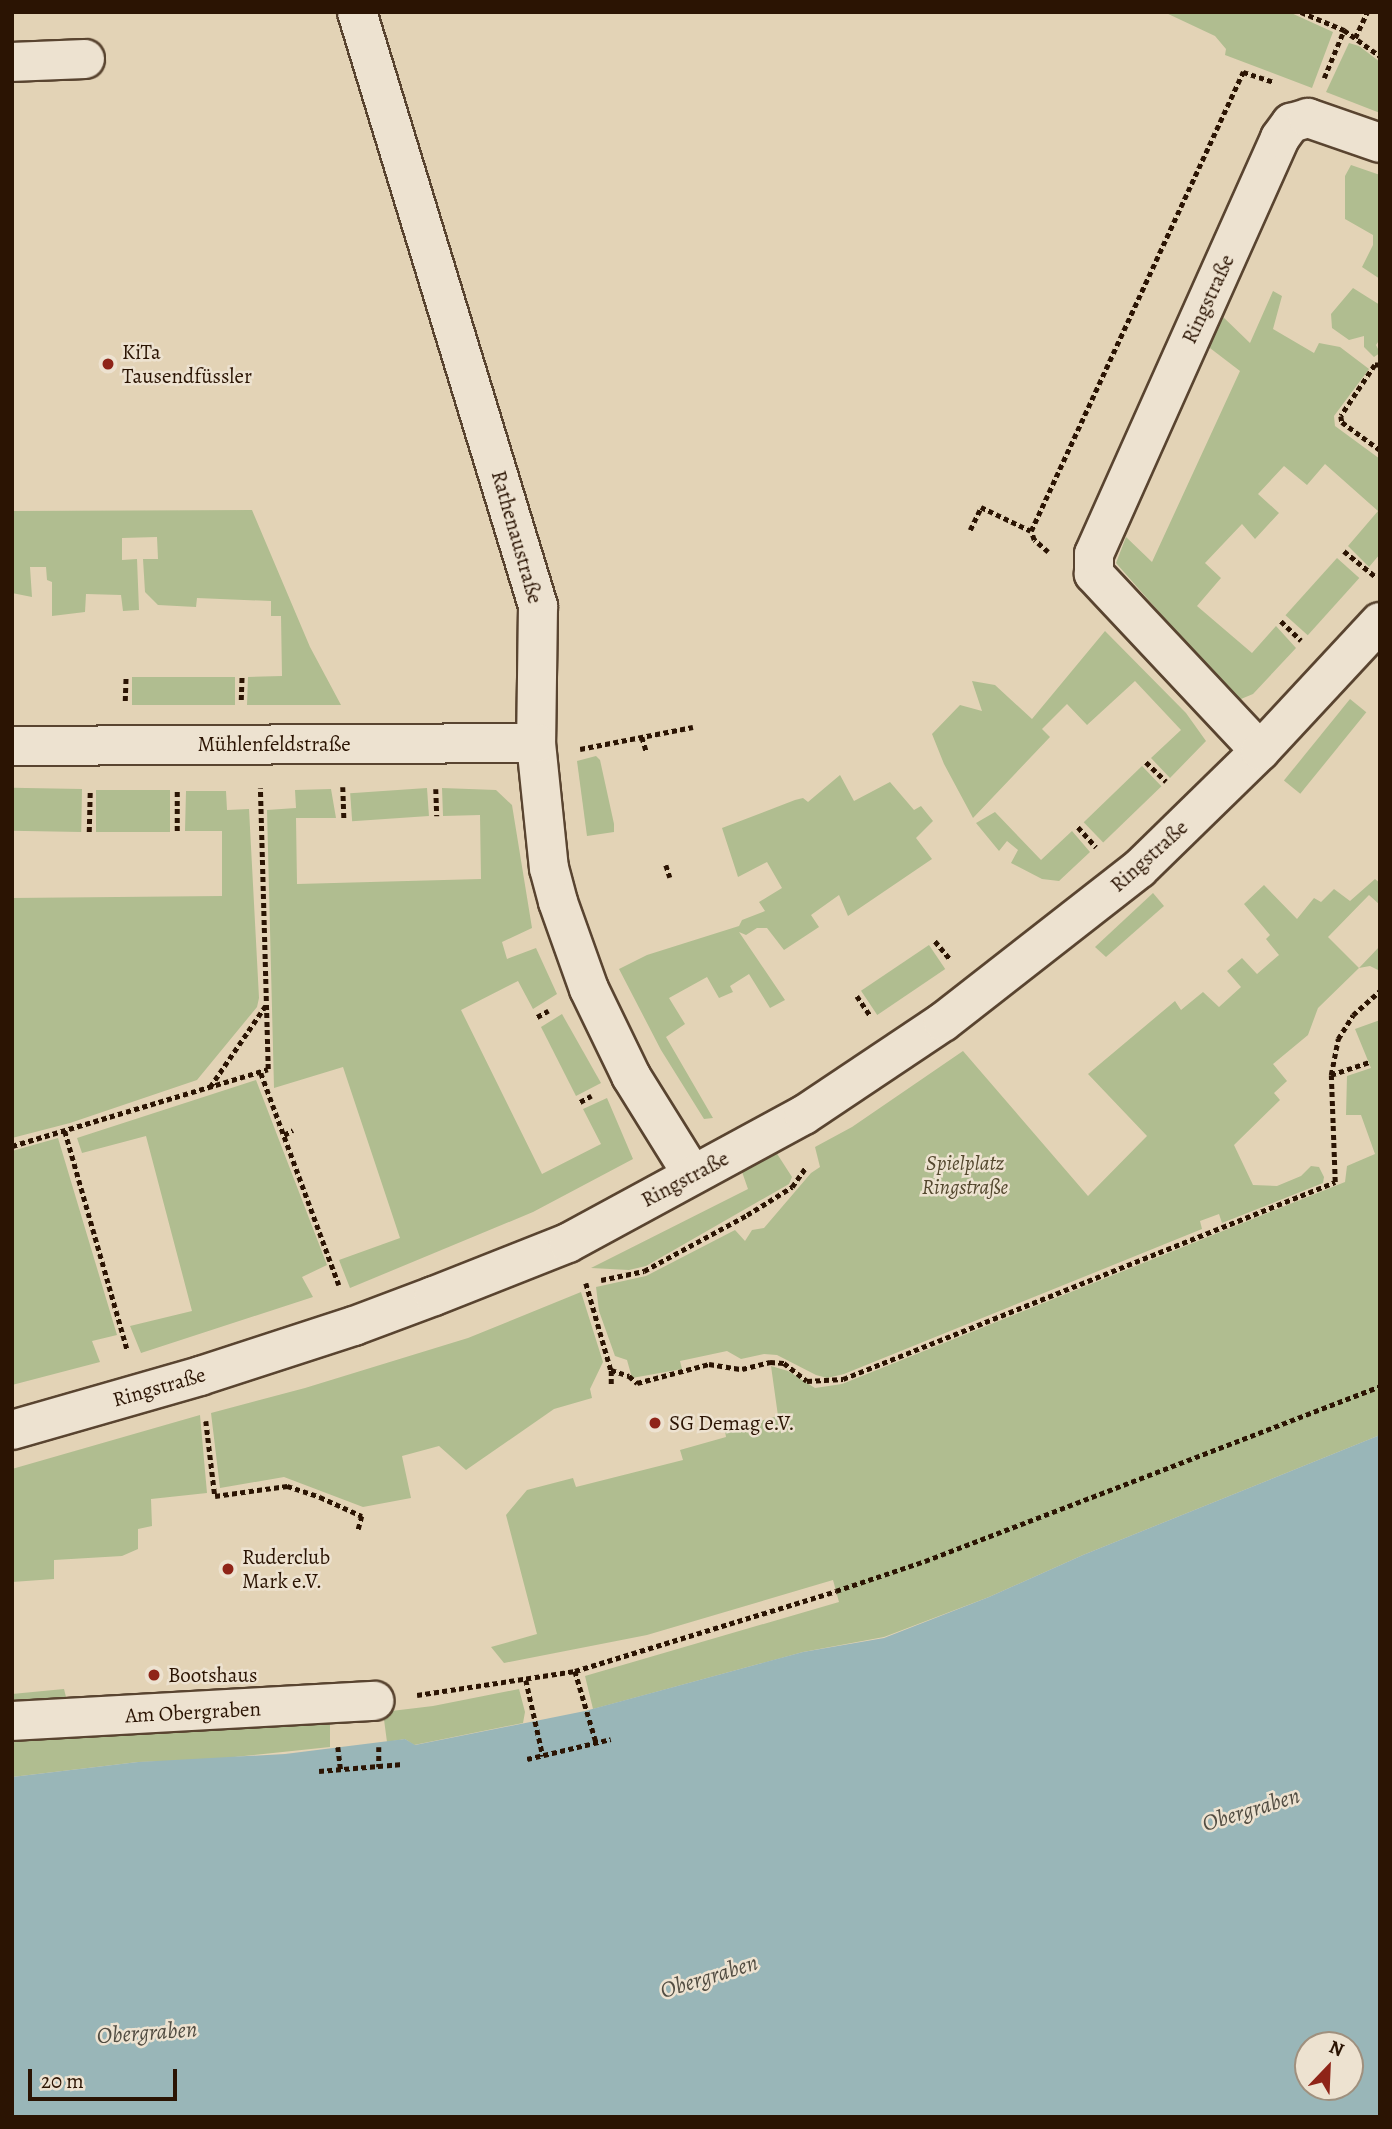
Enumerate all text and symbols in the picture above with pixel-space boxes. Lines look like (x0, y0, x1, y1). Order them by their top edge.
street label: Ringstraße (1176, 250, 1240, 348)
place label: KiTa Tausendfüssler (122, 339, 252, 389)
marker: KiTa Tausendfüssler (100, 356, 116, 372)
street label: Rathenaustraße (486, 468, 548, 606)
street label: Mühlenfeldstraße (197, 731, 351, 757)
street label: Ringstraße (1105, 815, 1193, 897)
street label: Ringstraße (637, 1145, 733, 1213)
park label: Spielplatz Ringstraße (922, 1150, 1008, 1200)
street label: Ringstraße (110, 1362, 208, 1412)
place label: SG Demag e.V. (669, 1410, 795, 1436)
marker: SG Demag e.V. (647, 1415, 663, 1431)
place label: Ruderclub Mark e.V. (242, 1544, 330, 1594)
marker: Ruderclub Mark e.V. (220, 1561, 236, 1577)
place label: Bootshaus (168, 1662, 257, 1688)
marker: Bootshaus (146, 1667, 162, 1683)
street label: Am Obergraben (125, 1696, 261, 1728)
water label: Obergraben (1199, 1782, 1303, 1838)
water label: Obergraben (657, 1949, 761, 2005)
water label: Obergraben (96, 2016, 198, 2050)
north arrow (1294, 2031, 1364, 2101)
text: N (1325, 2034, 1348, 2063)
scale bar (32, 2056, 180, 2100)
text: 20 m (41, 2067, 84, 2095)

